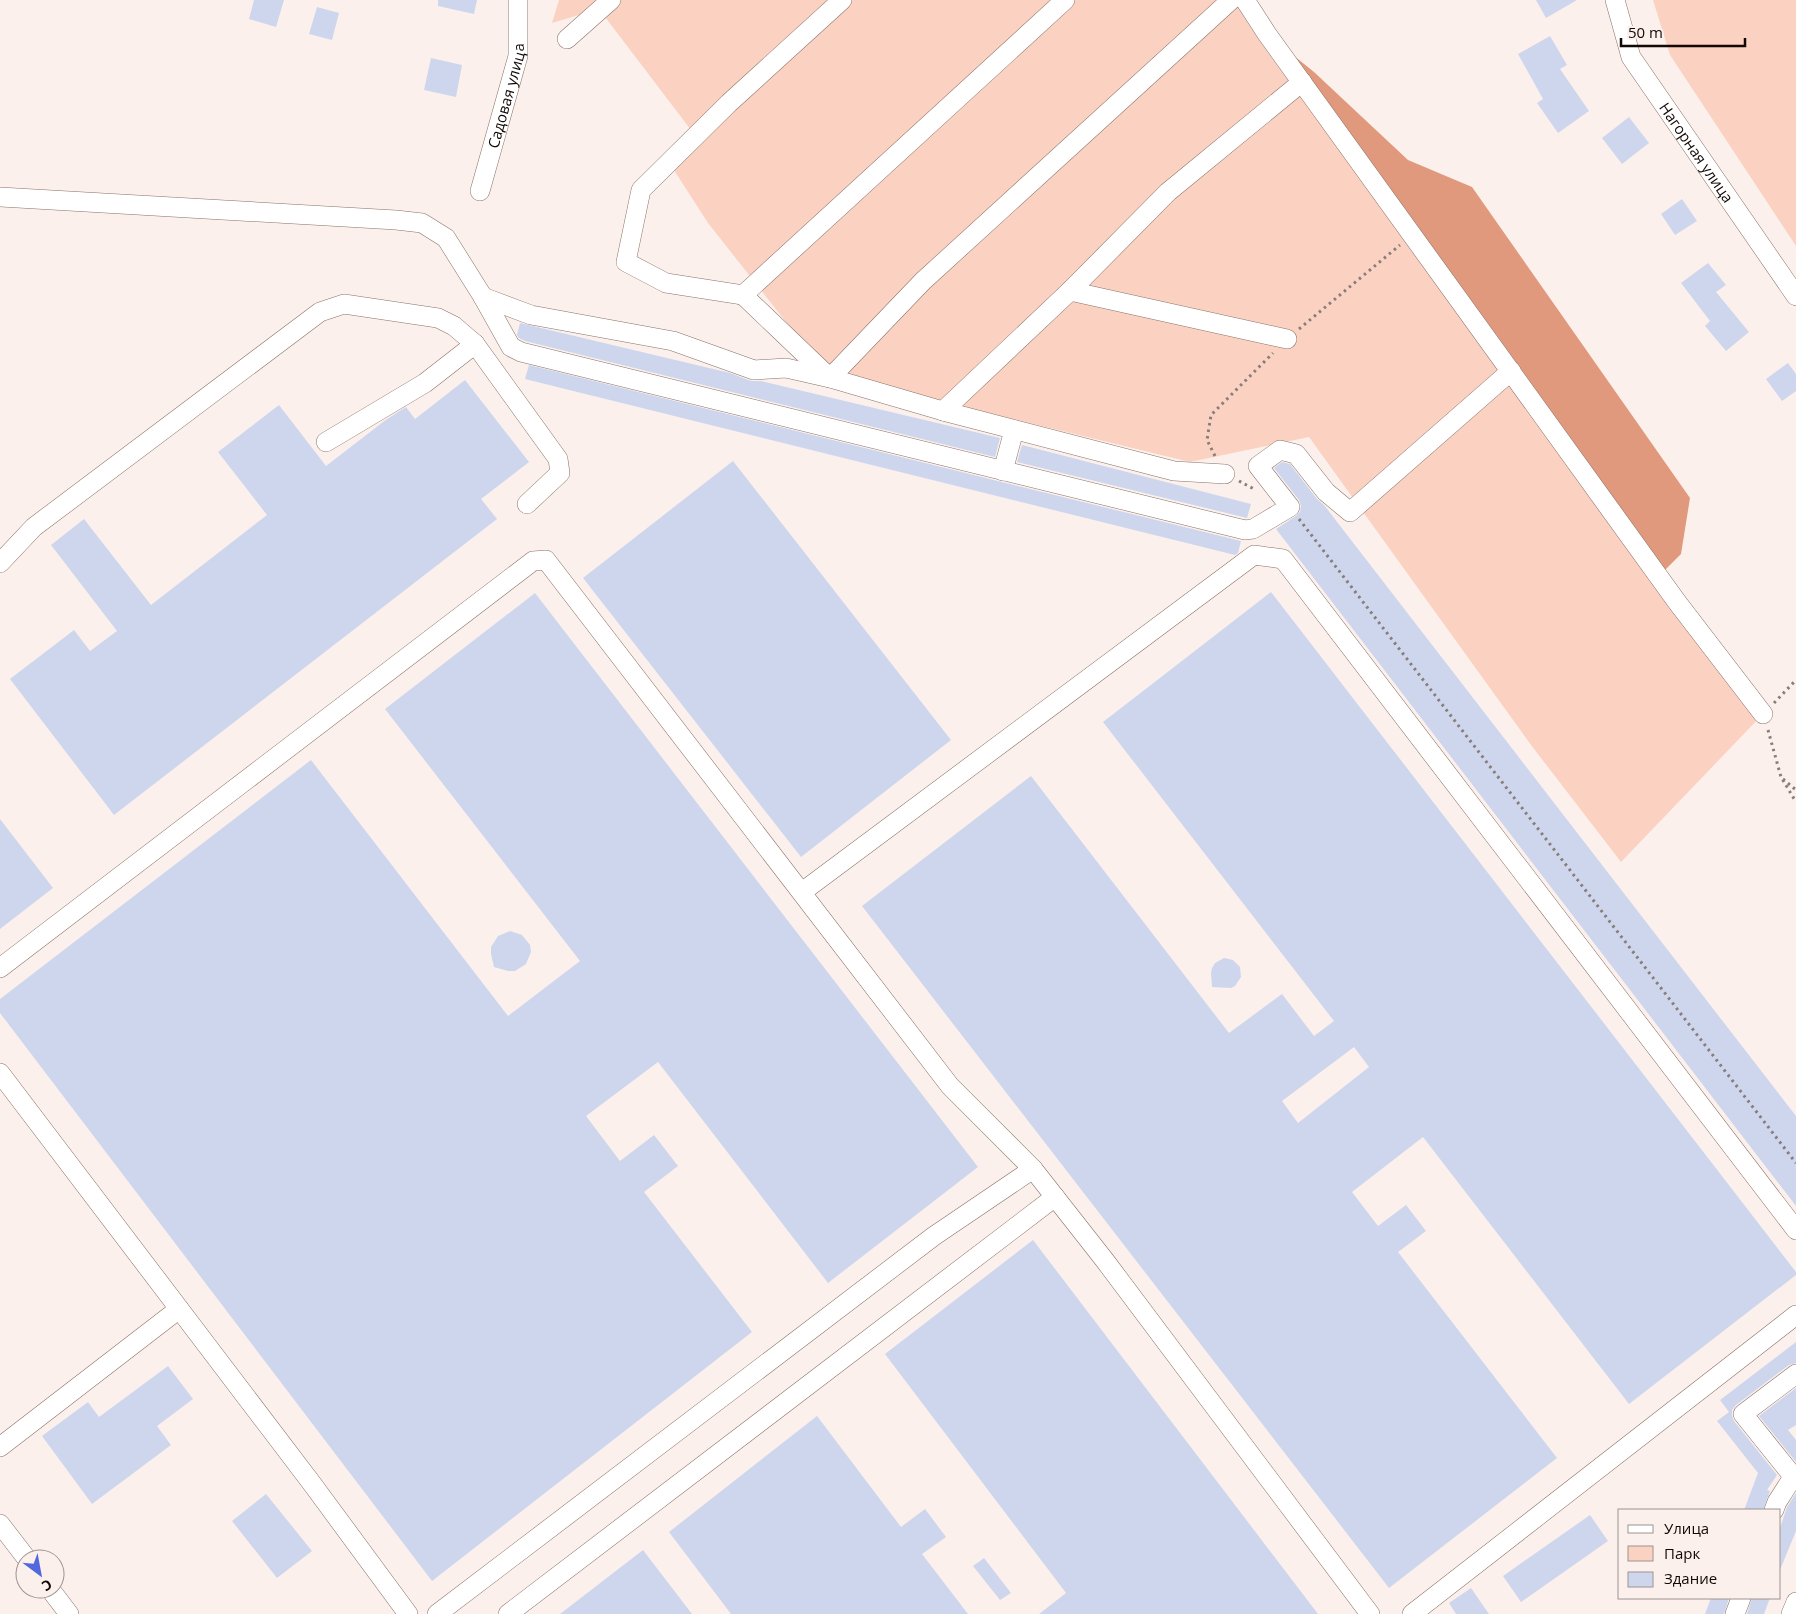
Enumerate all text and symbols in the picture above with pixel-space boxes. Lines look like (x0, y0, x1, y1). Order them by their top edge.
scale bar (1621, 15, 1745, 47)
text: 50 m (1628, 22, 1663, 42)
street label: Садовая улица (483, 43, 529, 150)
street label: Нагорная улица (1655, 98, 1738, 206)
legend (1618, 1509, 1781, 1599)
text: Улица (1664, 1518, 1709, 1538)
text: Парк (1664, 1543, 1700, 1563)
north arrow (15, 1549, 65, 1599)
text: Здание (1664, 1568, 1717, 1588)
text: С (38, 1575, 56, 1596)

